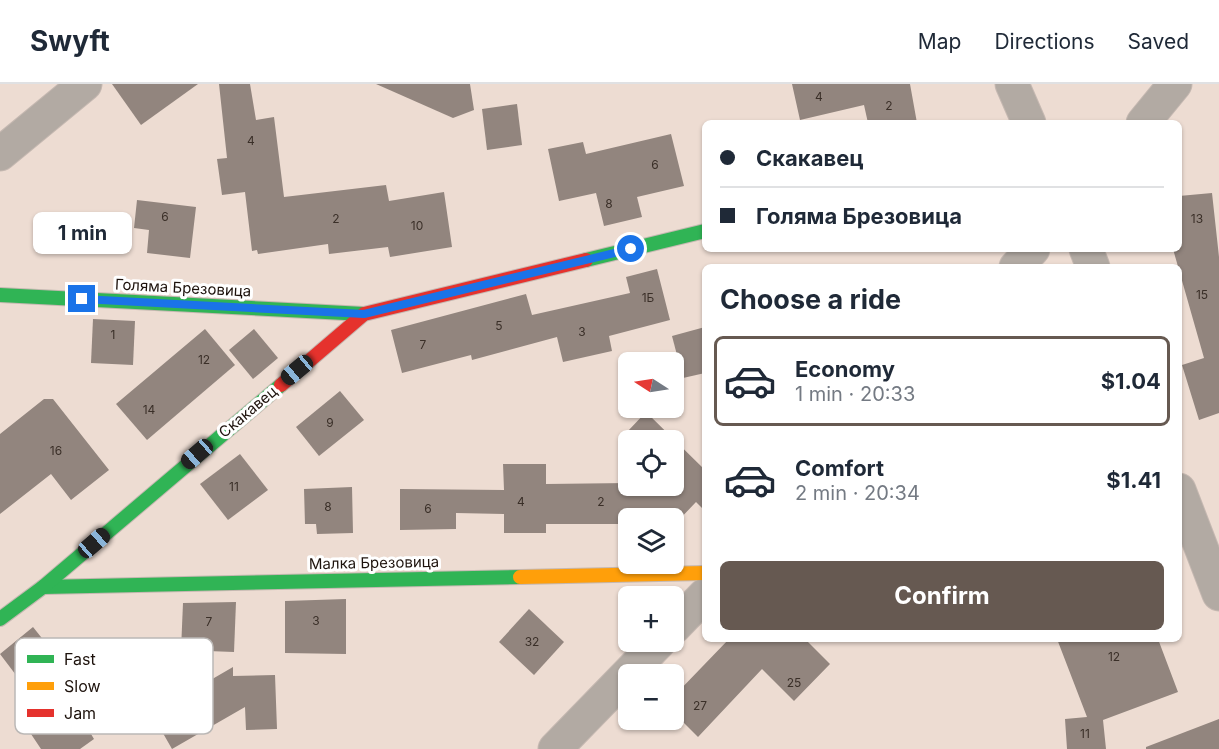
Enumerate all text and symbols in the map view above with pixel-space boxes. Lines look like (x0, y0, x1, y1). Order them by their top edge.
text: Swyft (30, 24, 110, 58)
text: Map (918, 29, 961, 54)
text: Directions (994, 29, 1095, 54)
text: Saved (1128, 29, 1189, 54)
house number: 4 (815, 89, 823, 104)
house number: 2 (885, 98, 893, 113)
house number: 4 (247, 133, 255, 148)
text: Скакавец (756, 145, 864, 171)
house number: 6 (651, 157, 659, 172)
house number: 8 (605, 196, 613, 211)
text: Голяма Брезовица (756, 203, 962, 229)
house number: 6 (161, 209, 169, 224)
house number: 2 (332, 211, 340, 226)
house number: 13 (1191, 211, 1203, 226)
callout: 1 min (32, 212, 132, 254)
house number: 10 (411, 218, 423, 233)
text: 1 min (58, 221, 107, 245)
route start (617, 235, 644, 262)
street label: Голяма Брезовица (114, 274, 252, 301)
text: Choose a ride (720, 283, 901, 316)
route end (68, 285, 95, 312)
house number: 15 (1196, 287, 1208, 302)
house number: 1Б (642, 290, 655, 305)
house number: 5 (495, 318, 503, 333)
house number: 3 (578, 324, 586, 339)
house number: 1 (111, 327, 115, 342)
house number: 7 (420, 337, 427, 352)
house number: 12 (198, 352, 210, 367)
car (277, 352, 317, 388)
north arrow (618, 352, 684, 418)
map controls (618, 352, 684, 730)
icon: car (723, 354, 777, 408)
text: Economy (795, 356, 895, 382)
text: $1.04 (1101, 368, 1161, 394)
street label: Скакавец (215, 382, 281, 441)
text: 1 min · 20:33 (795, 382, 915, 406)
house number: 14 (143, 402, 156, 417)
house number: 9 (326, 415, 334, 430)
button: locate (618, 430, 684, 496)
car (178, 435, 216, 473)
house number: 16 (50, 443, 62, 458)
icon: car (723, 453, 777, 507)
text: Comfort (795, 455, 884, 481)
text: $1.41 (1106, 467, 1161, 493)
house number: 11 (229, 479, 239, 494)
text: 2 min · 20:34 (795, 481, 920, 505)
house number: 4 (517, 494, 525, 509)
house number: 2 (597, 494, 605, 509)
house number: 8 (324, 499, 332, 514)
house number: 6 (424, 501, 432, 516)
button: layers (618, 508, 684, 574)
car (75, 524, 113, 562)
street label: Малка Брезовица (309, 552, 439, 573)
button: Confirm (720, 561, 1164, 630)
button: + (618, 586, 684, 652)
house number: 3 (312, 613, 320, 628)
house number: 7 (206, 614, 213, 629)
house number: 32 (525, 634, 539, 649)
legend (15, 638, 213, 734)
text: Fast (64, 649, 96, 669)
house number: 12 (1108, 649, 1120, 664)
button: − (618, 664, 684, 730)
house number: 25 (787, 675, 801, 690)
text: Slow (64, 676, 101, 696)
house number: 27 (693, 698, 707, 713)
text: Jam (64, 703, 96, 723)
house number: 11 (1080, 726, 1090, 741)

